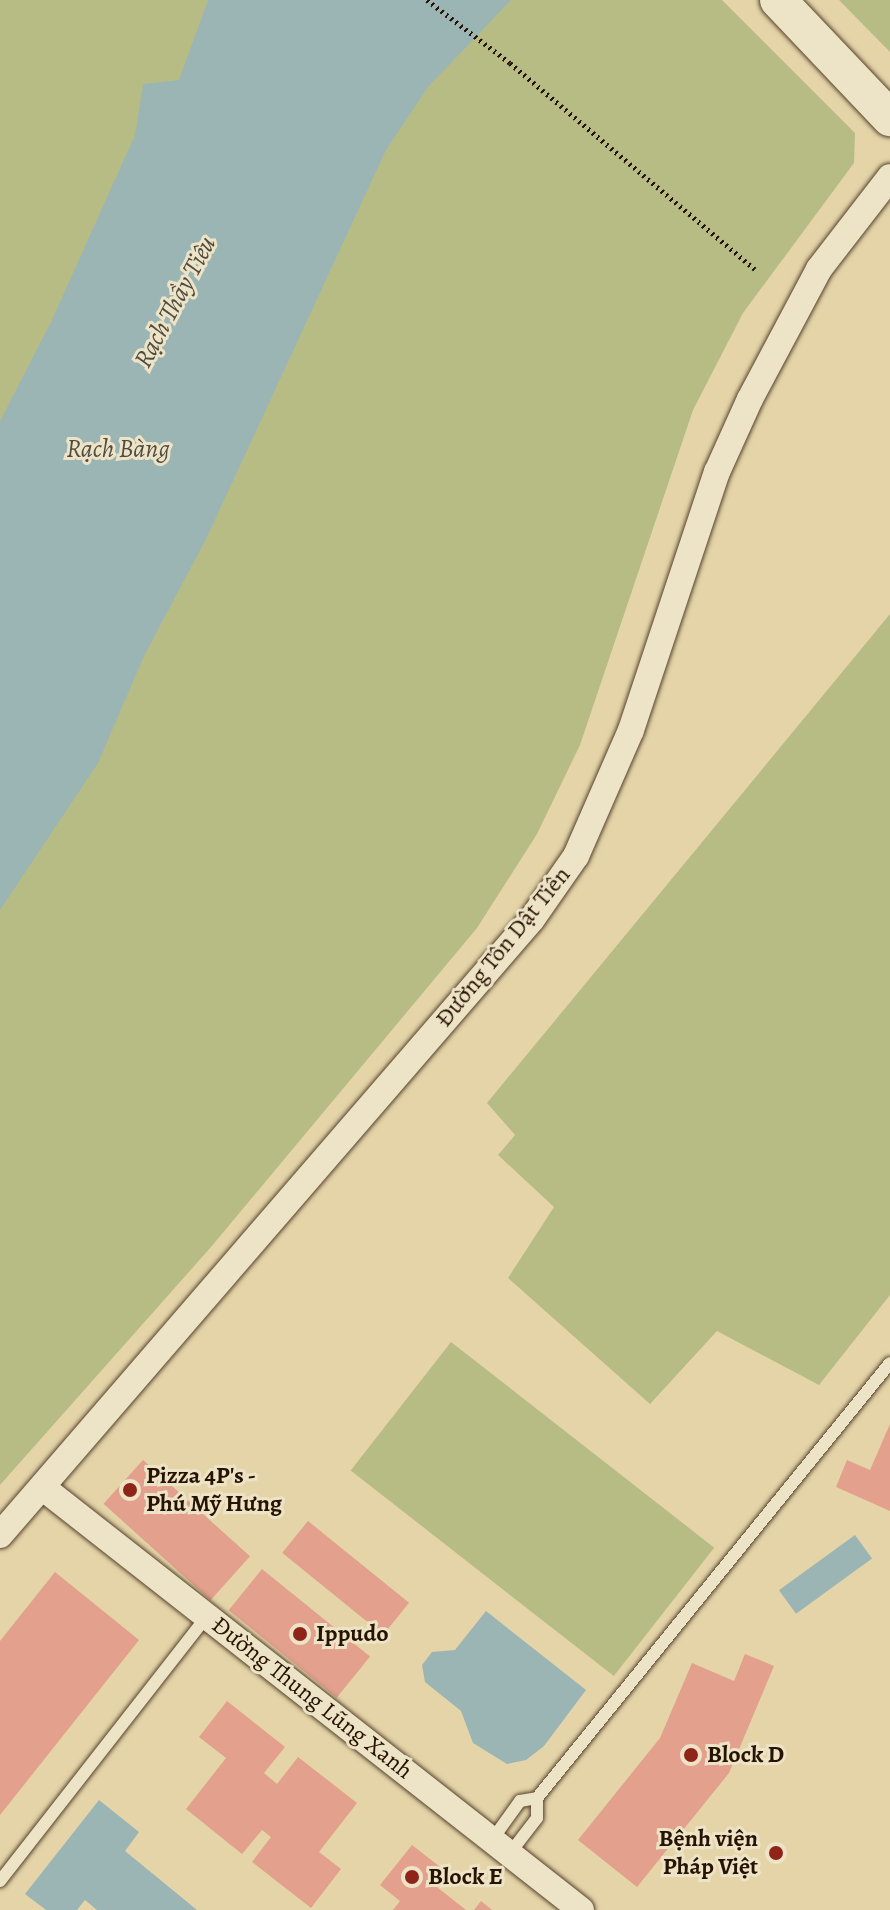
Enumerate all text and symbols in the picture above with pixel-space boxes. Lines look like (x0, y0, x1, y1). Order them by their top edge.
water label: Rạch Thầy Tiêu (127, 231, 223, 373)
water label: Rạch Bàng (66, 433, 170, 465)
street label: Đường Tôn Dật Tiên (430, 861, 576, 1033)
place label: Pizza 4P's - Phú Mỹ Hưng (146, 1462, 282, 1518)
marker: Pizza 4P's - Phú Mỹ Hưng (121, 1481, 139, 1499)
street label: Đường Thung Lũng Xanh (206, 1611, 418, 1785)
place label: Ippudo (316, 1620, 389, 1648)
marker: Ippudo (291, 1625, 309, 1643)
place label: Block D (707, 1741, 784, 1769)
marker: Block D (682, 1746, 700, 1764)
place label: Bệnh viện Pháp Việt (659, 1825, 758, 1881)
marker: Bệnh viện Pháp Việt (765, 1842, 787, 1864)
place label: Block E (428, 1863, 503, 1891)
marker: Block E (403, 1868, 421, 1886)

